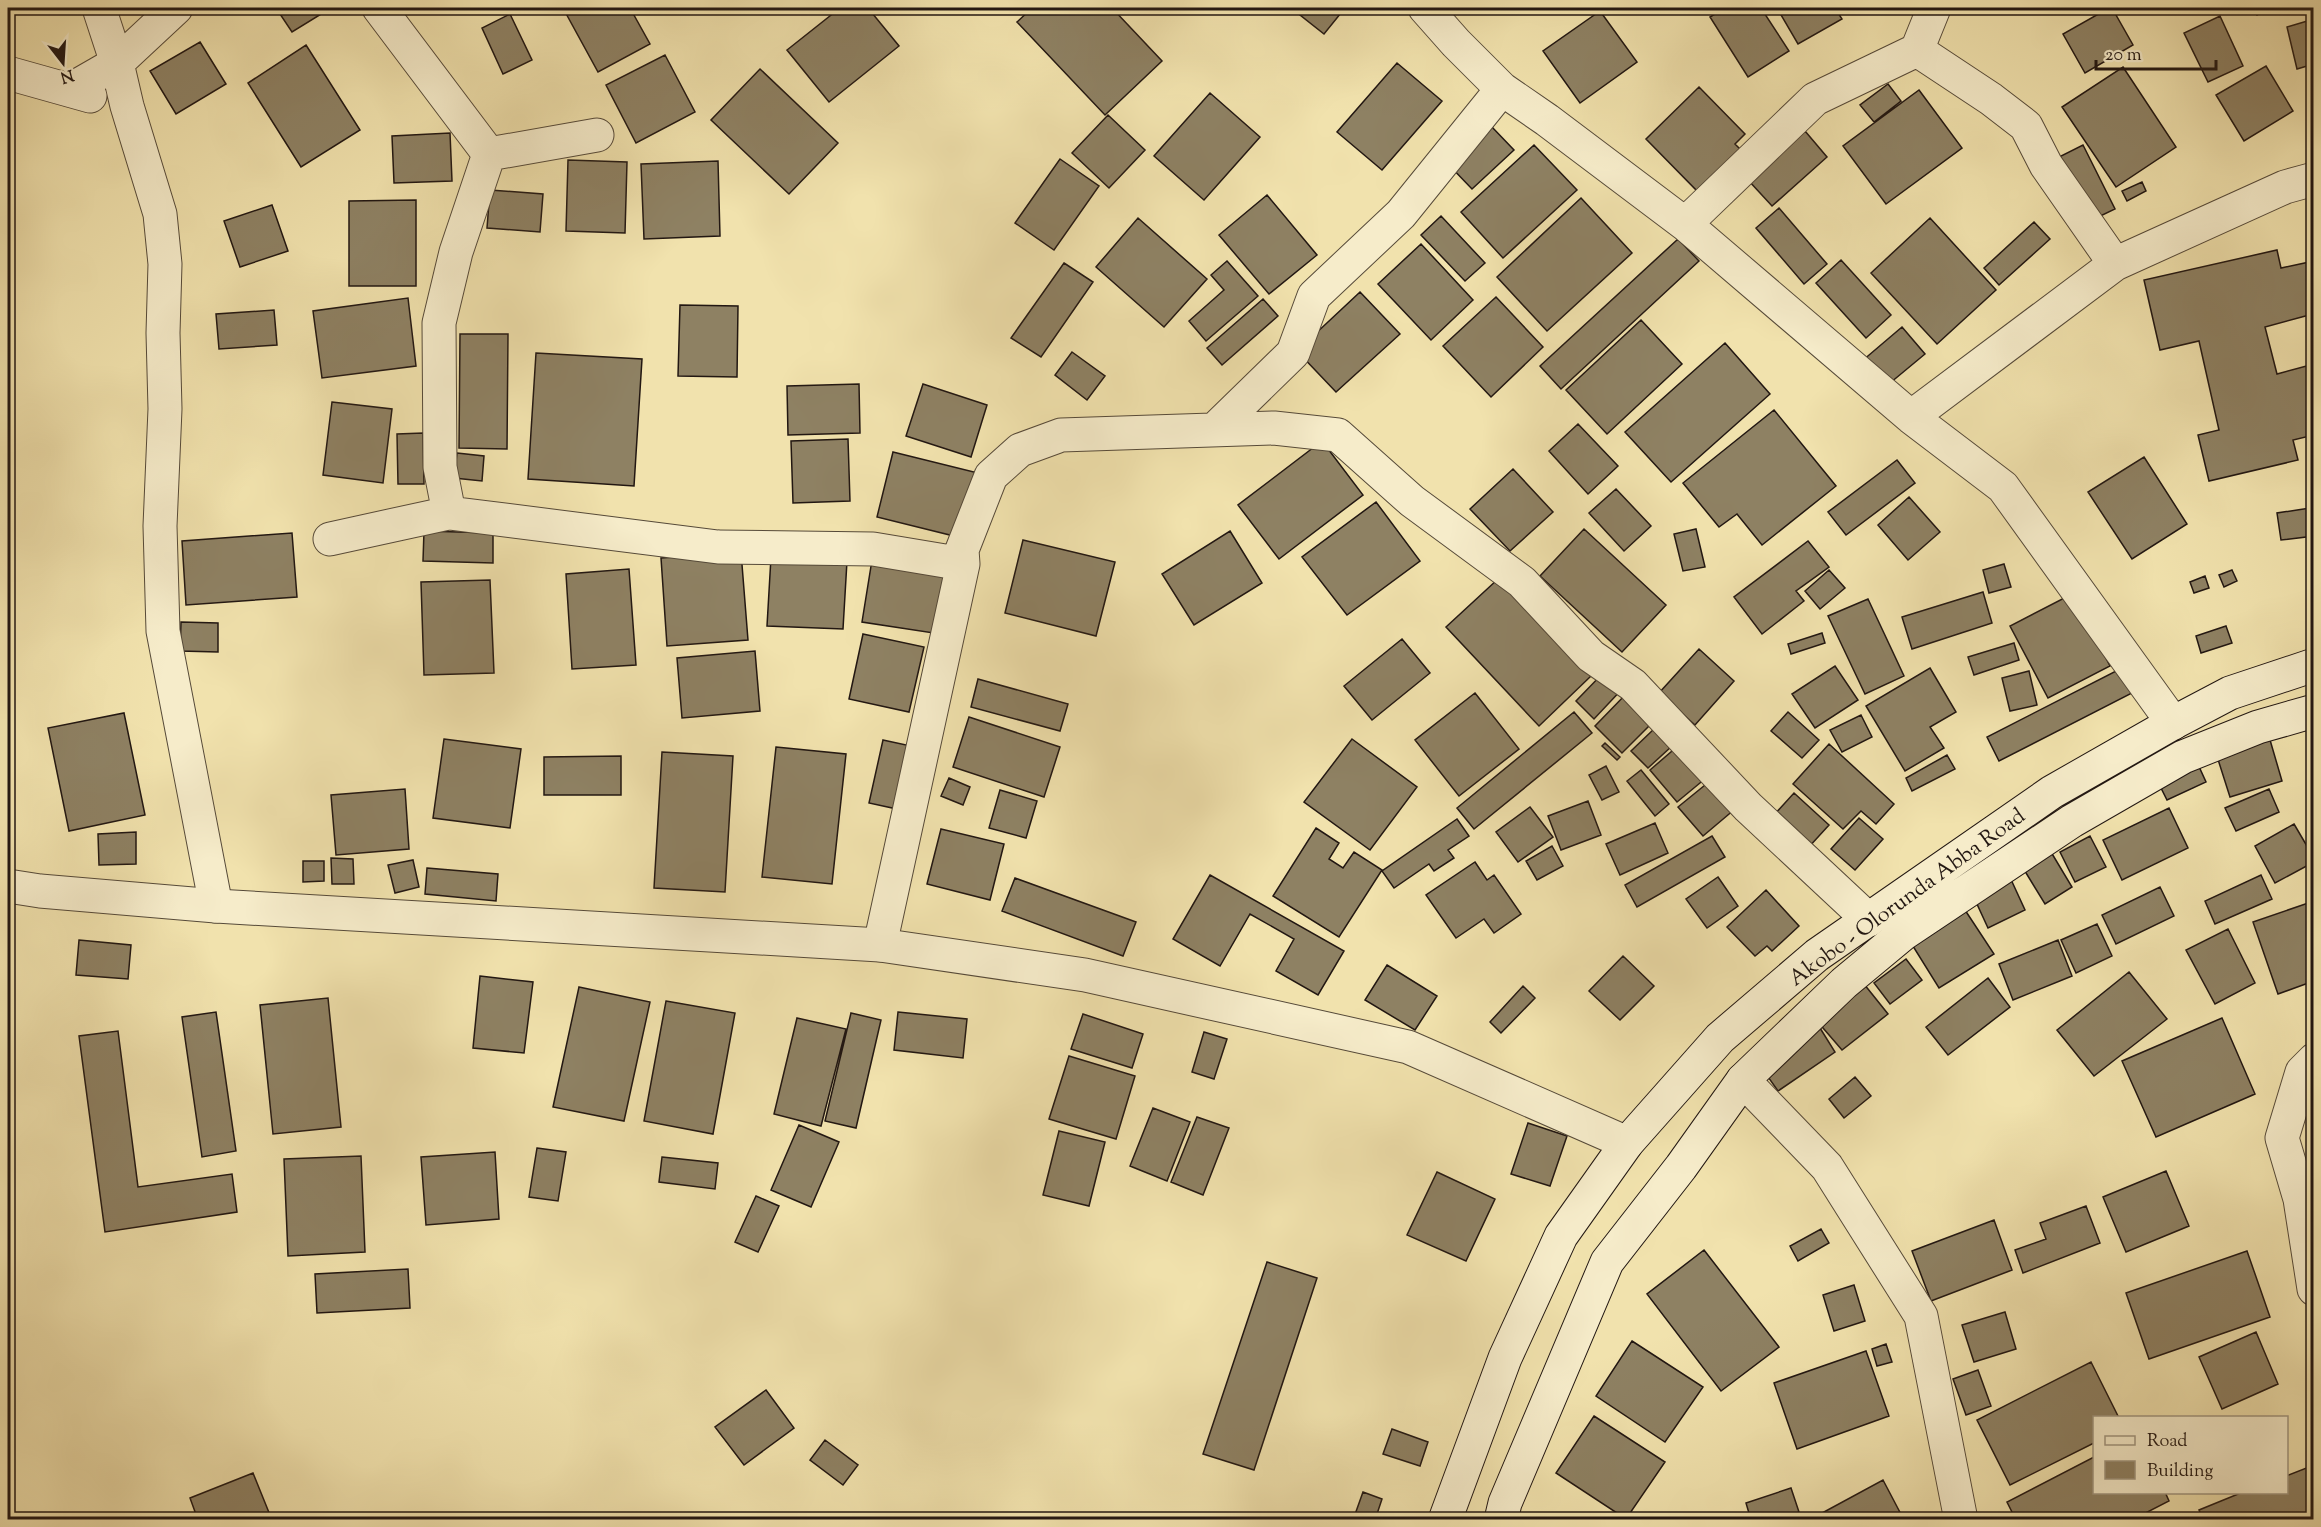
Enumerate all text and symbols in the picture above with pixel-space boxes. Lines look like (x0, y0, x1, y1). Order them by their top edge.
north arrow (33, 33, 93, 93)
scale bar (2096, 33, 2216, 71)
text: 20 m (2105, 43, 2142, 69)
text: N (57, 62, 76, 88)
street label: Akobo - Olorunda Abba Road (1783, 802, 2033, 995)
legend (2093, 1416, 2288, 1494)
text: Road (2147, 1429, 2187, 1455)
text: Building (2147, 1459, 2213, 1485)

